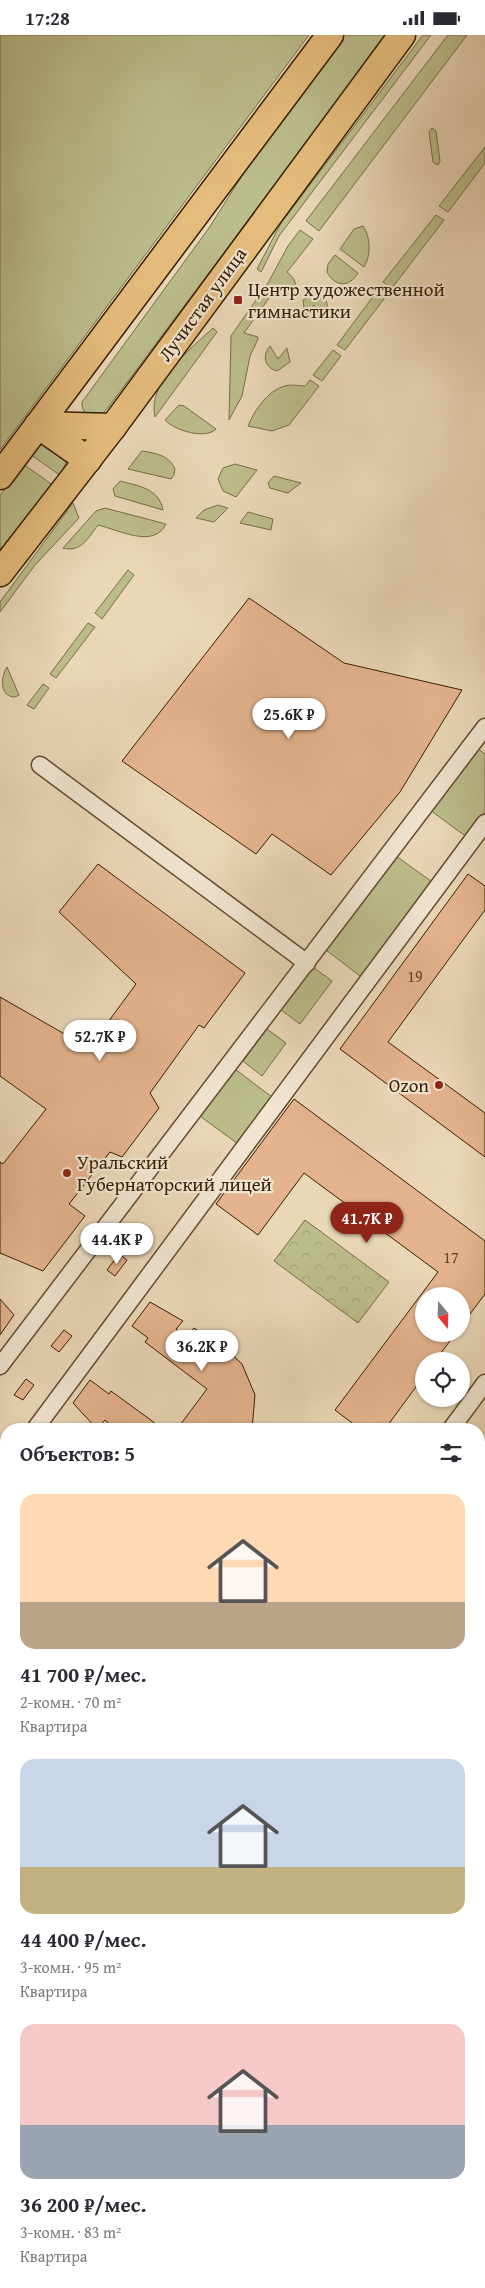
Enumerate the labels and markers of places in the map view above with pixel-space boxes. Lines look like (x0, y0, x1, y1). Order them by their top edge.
place label: Центр художественной гимнастики (248, 275, 445, 325)
marker: Центр художественной гимнастики (232, 294, 244, 306)
pin: 25.6K ₽ (243, 697, 335, 740)
pin: 52.7K ₽ (54, 1019, 146, 1062)
place label: Ozon (389, 1071, 429, 1099)
marker: Ozon (433, 1079, 445, 1091)
place label: Уральский Губернаторский лицей (77, 1148, 272, 1198)
marker: Уральский Губернаторский лицей (61, 1167, 73, 1179)
pin: 41.7K ₽ (321, 1201, 413, 1244)
pin: 44.4K ₽ (71, 1223, 163, 1265)
pin: 36.2K ₽ (156, 1329, 248, 1372)

